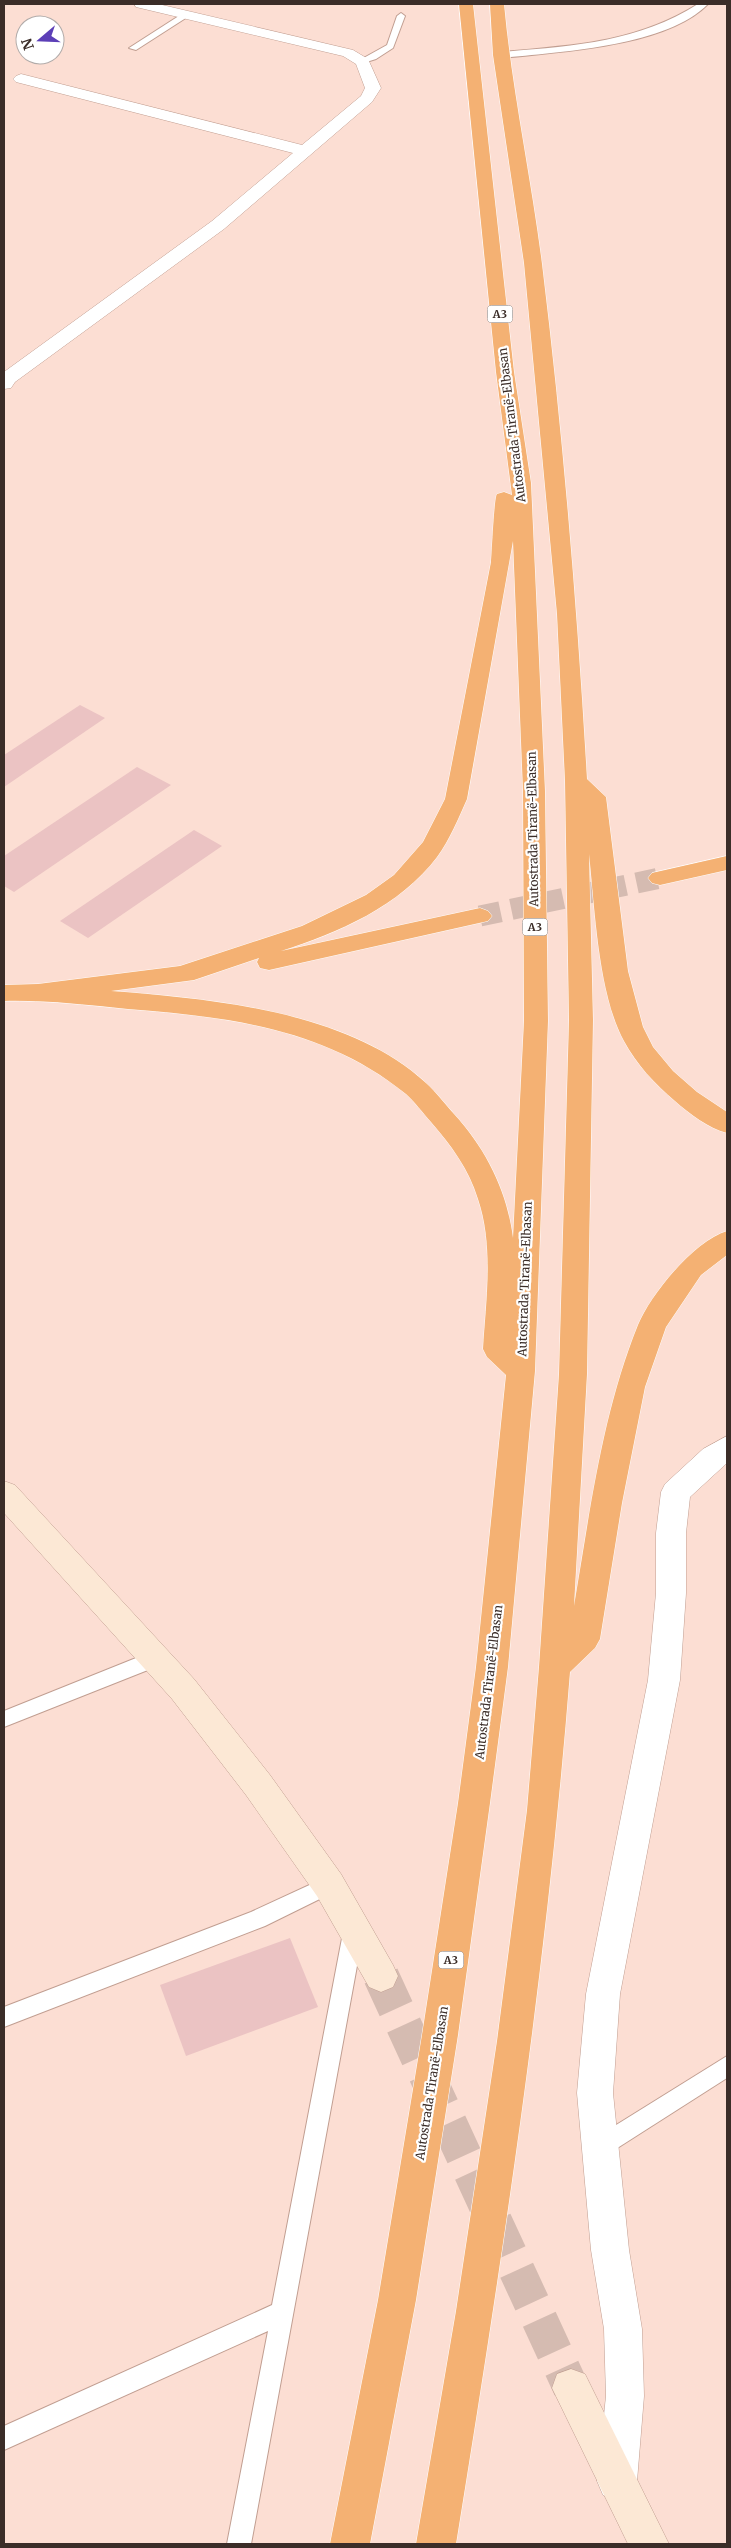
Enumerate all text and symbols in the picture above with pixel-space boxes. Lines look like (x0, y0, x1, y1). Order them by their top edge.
north arrow (15, 15, 65, 65)
text: N (17, 36, 38, 52)
road number: A3 (488, 306, 512, 322)
street label: Autostrada Tiranë-Elbasan (495, 347, 529, 504)
street label: Autostrada Tiranë-Elbasan (524, 751, 541, 908)
road number: A3 (522, 919, 548, 936)
street label: Autostrada Tiranë-Elbasan (514, 1201, 535, 1358)
street label: Autostrada Tiranë-Elbasan (471, 1604, 505, 1761)
road number: A3 (438, 1952, 464, 1968)
street label: Autostrada Tiranë-Elbasan (412, 2005, 451, 2162)

